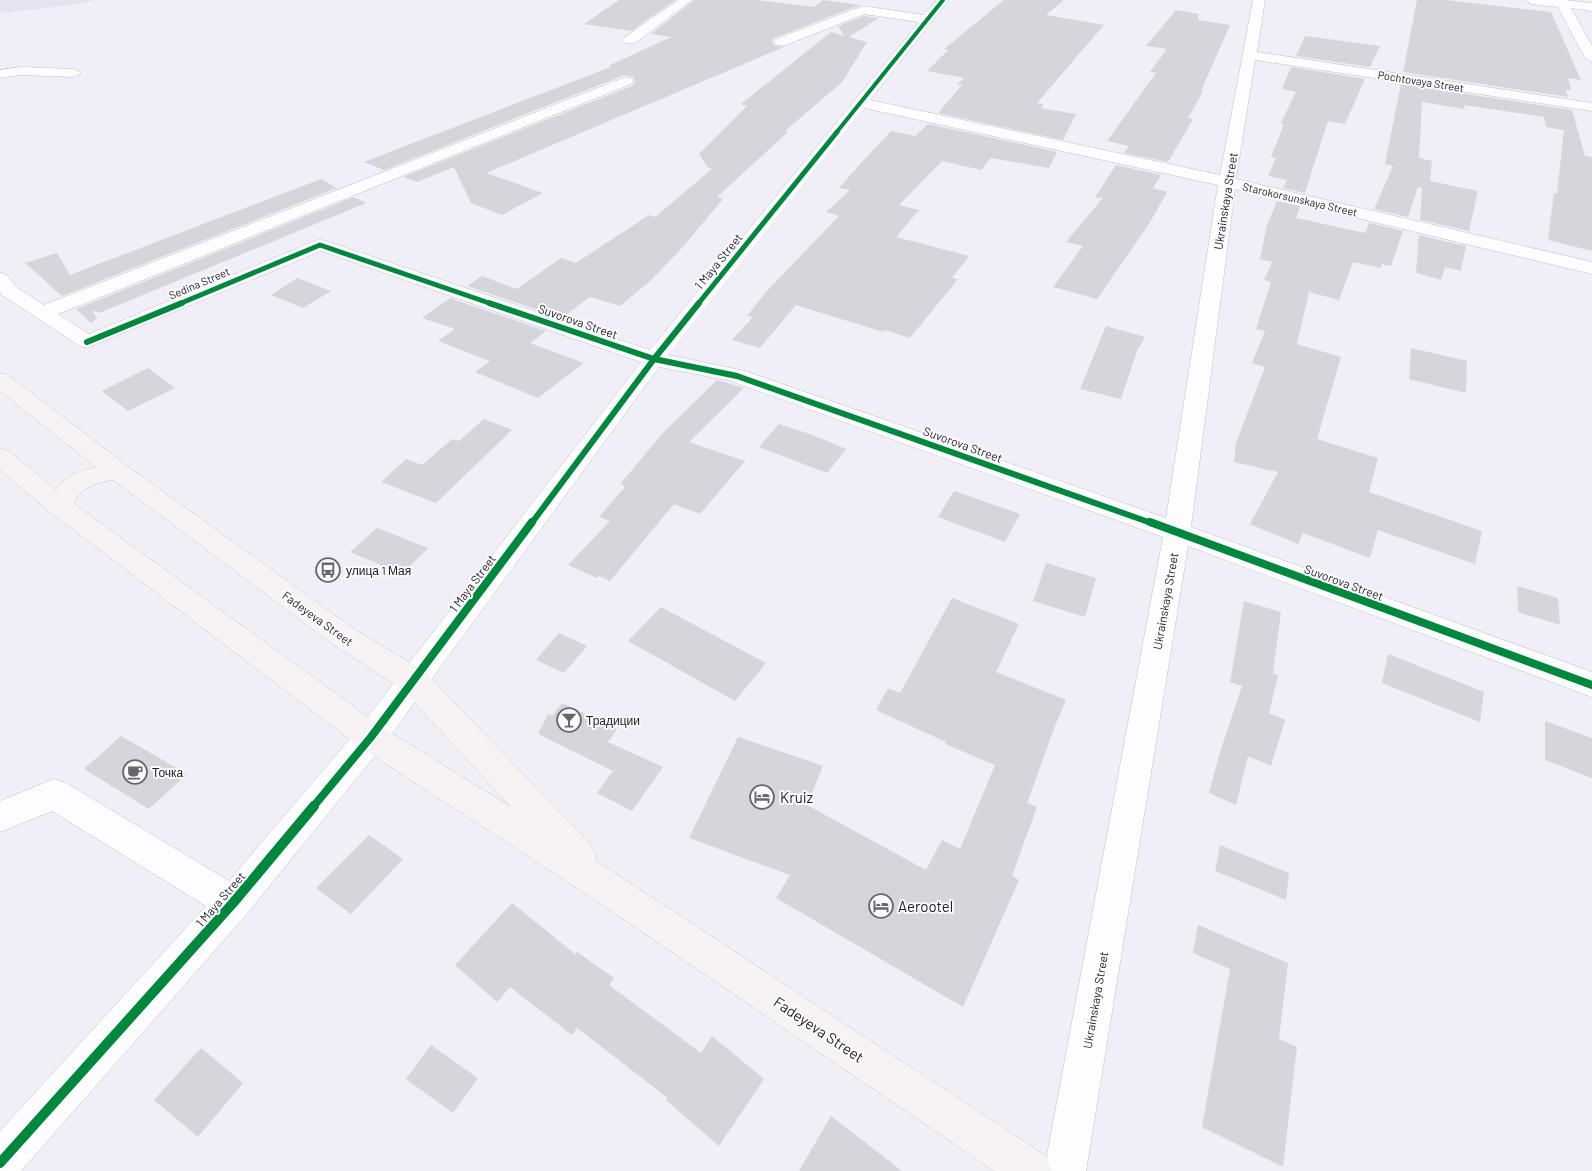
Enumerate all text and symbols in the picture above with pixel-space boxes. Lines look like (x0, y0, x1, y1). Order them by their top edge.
street label: Pochtovaya Street (1377, 68, 1465, 94)
street label: Ukrainskaya Street (1210, 151, 1240, 251)
street label: Starokorsunskaya Street (1241, 179, 1359, 219)
street label: 1 Maya Street (691, 230, 745, 292)
street label: Sedina Street (167, 264, 231, 302)
street label: Suvorova Street (537, 301, 619, 341)
street label: Suvorova Street (922, 423, 1004, 465)
street label: Ukrainskaya Street (1150, 551, 1180, 651)
street label: 1 Maya Street (446, 552, 498, 614)
bus stop icon: улица 1 Мая (315, 557, 341, 583)
street label: Suvorova Street (1303, 561, 1385, 603)
place label: улица 1 Мая (346, 563, 411, 578)
street label: Fadeyeva Street (280, 588, 356, 648)
bar icon: Традиции (556, 707, 582, 733)
place label: Традиции (586, 713, 640, 728)
cafe icon: Точка (122, 759, 148, 785)
place label: Точка (152, 765, 184, 779)
hotel icon: Kruiz (749, 784, 775, 810)
place label: Kruiz (780, 788, 813, 806)
street label: 1 Maya Street (192, 869, 248, 929)
hotel icon: Aerootel (868, 893, 894, 919)
place label: Aerootel (898, 897, 953, 915)
street label: Ukrainskaya Street (1080, 950, 1110, 1050)
street label: Fadeyeva Street (771, 992, 867, 1066)

